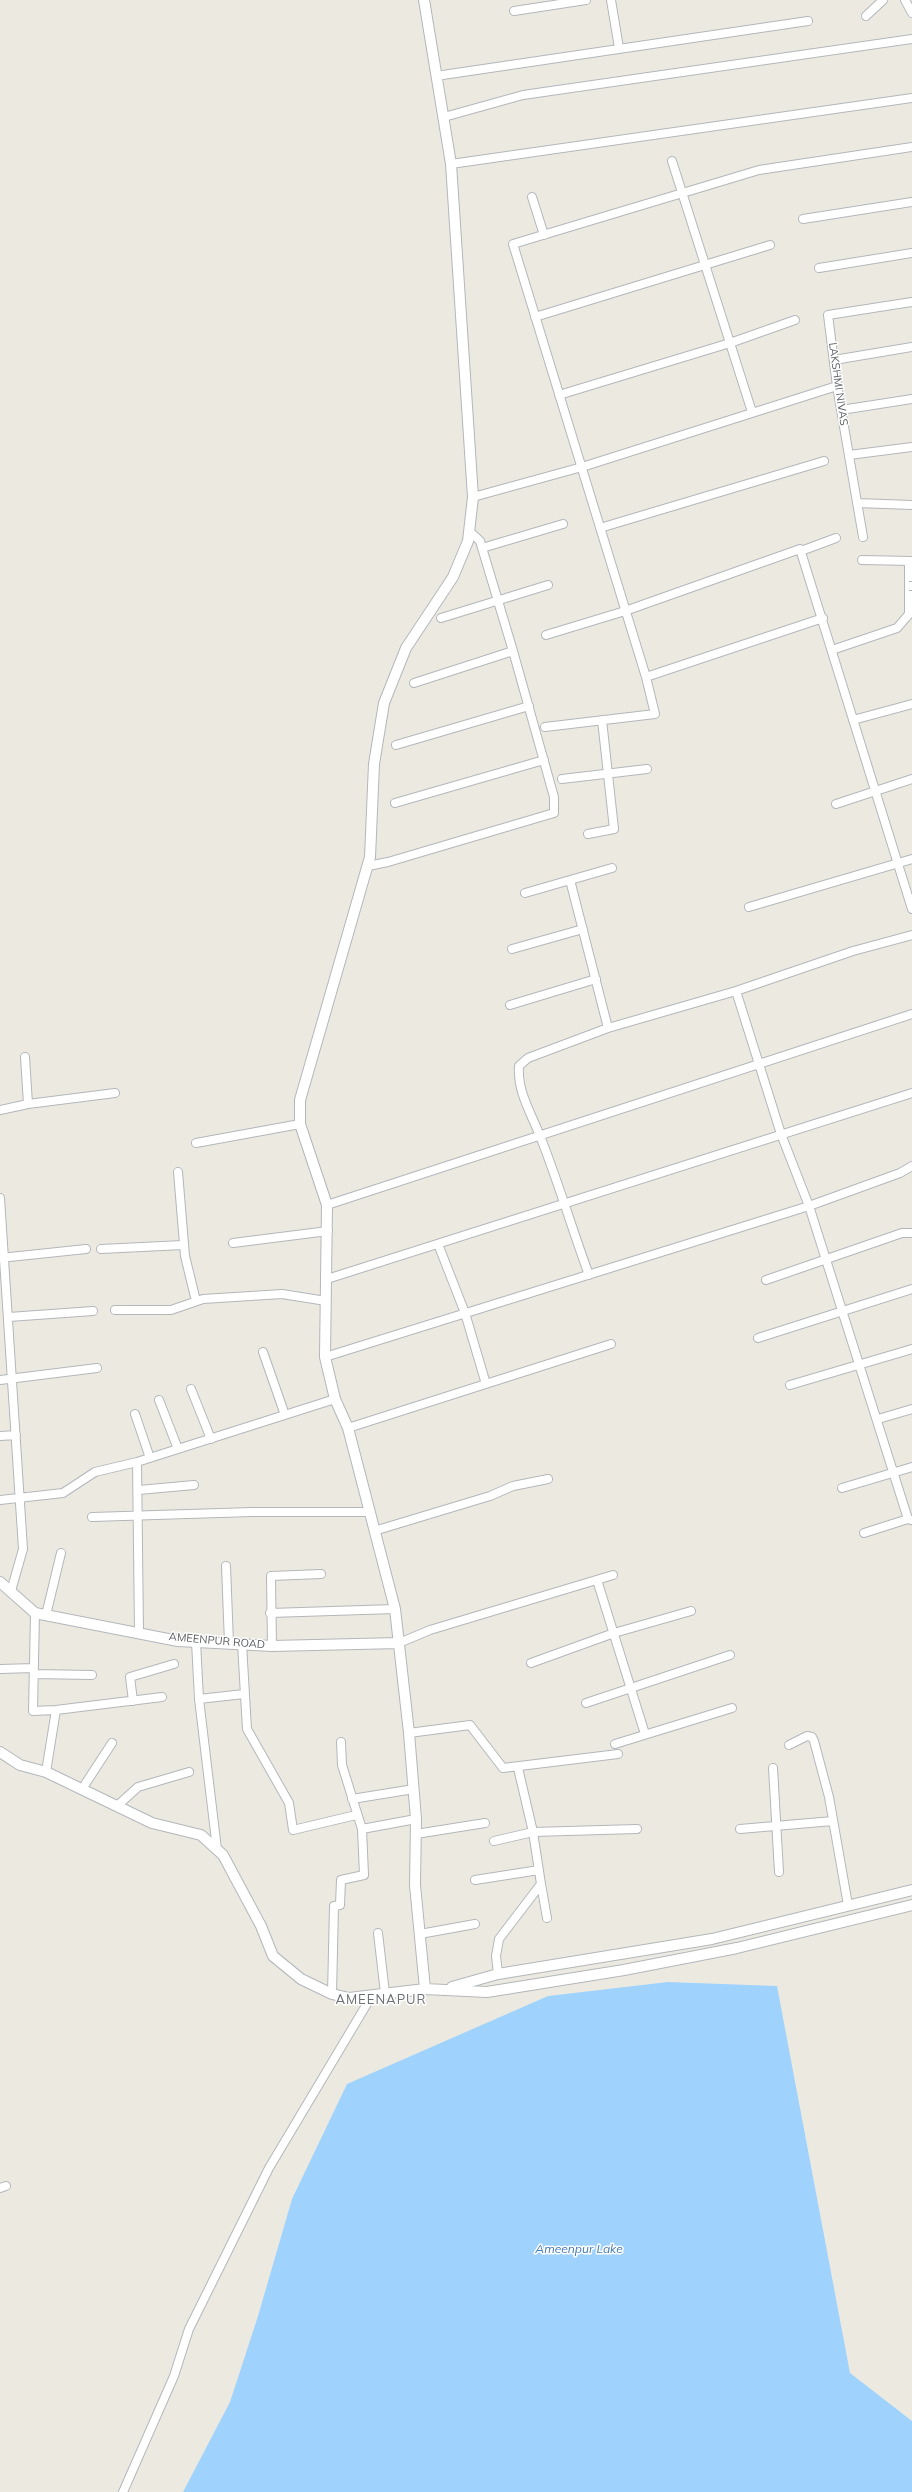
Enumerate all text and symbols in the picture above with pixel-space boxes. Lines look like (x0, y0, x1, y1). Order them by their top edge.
street label: LAKSHMI NIVAS (826, 341, 850, 427)
street label: AMEENPUR ROAD (168, 1630, 266, 1652)
district label: AMEENAPUR (335, 1992, 427, 2008)
water label: Ameenpur Lake (535, 2242, 623, 2256)

